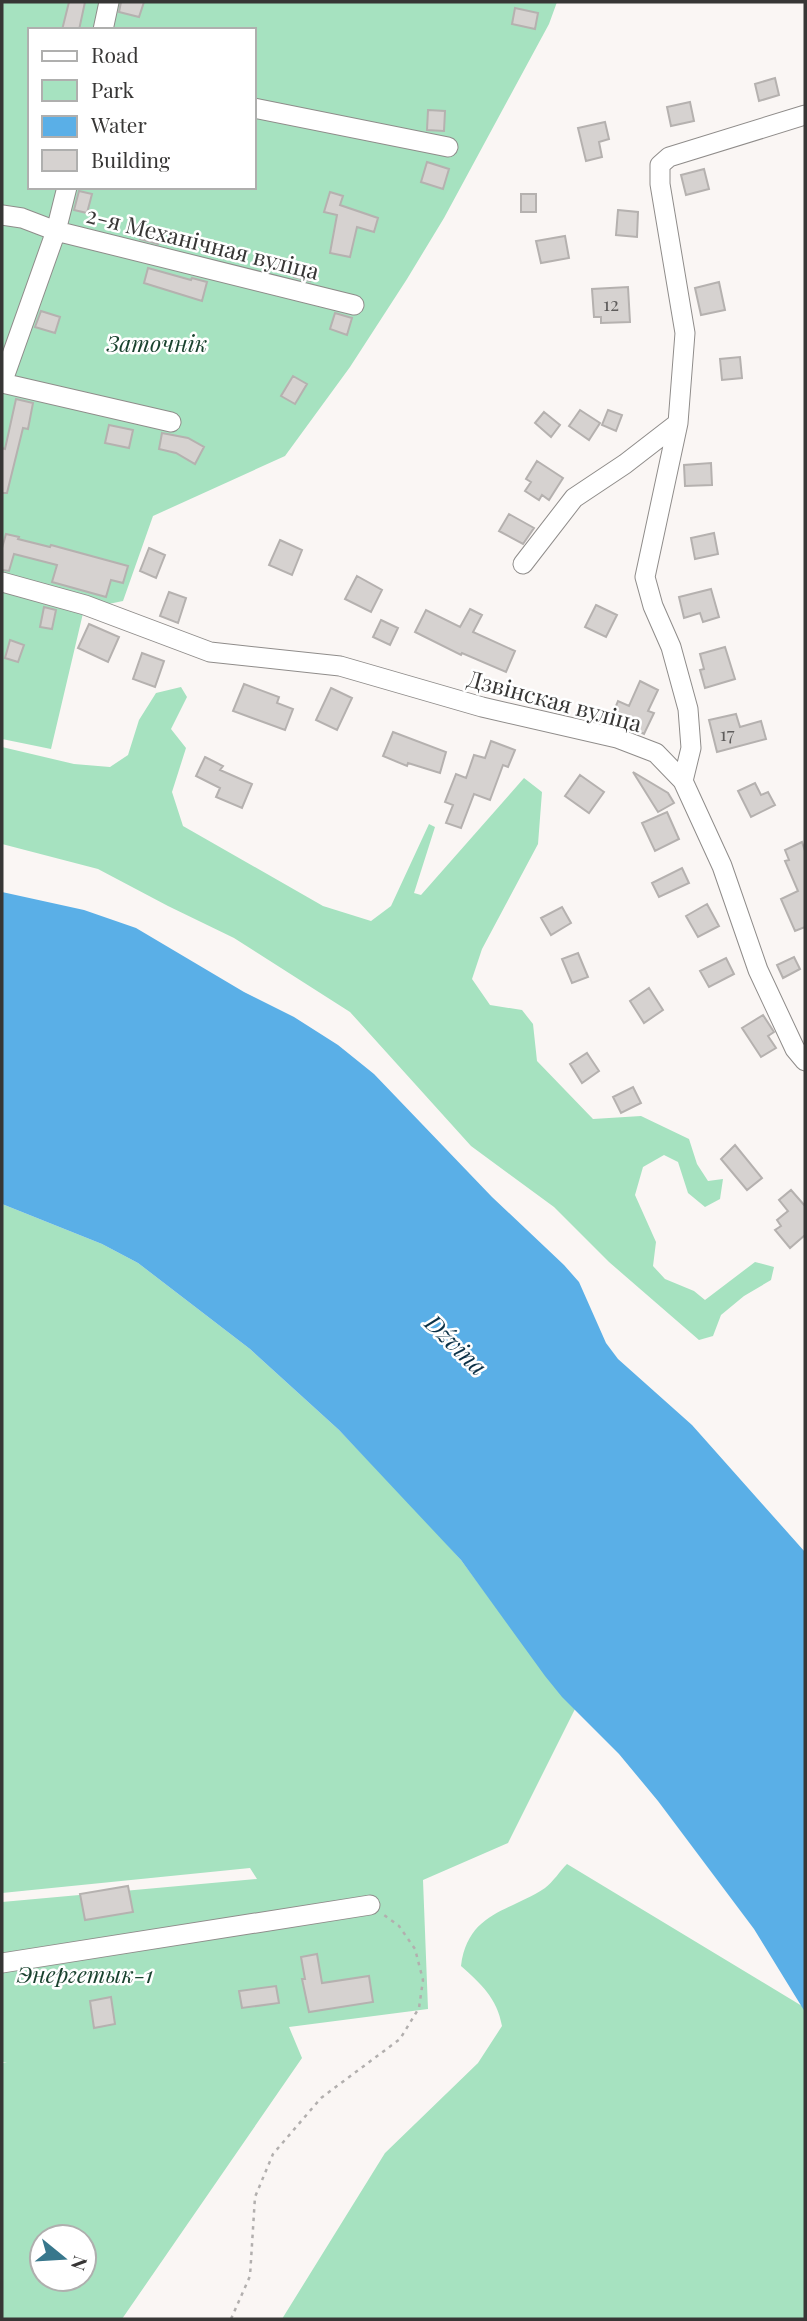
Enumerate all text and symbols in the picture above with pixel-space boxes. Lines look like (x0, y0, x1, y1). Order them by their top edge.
legend (28, 28, 256, 189)
text: Road (91, 40, 139, 68)
text: Park (91, 75, 135, 103)
text: Water (90, 110, 147, 138)
text: Building (91, 145, 170, 173)
street label: 2-я Механічная вуліца (83, 198, 323, 286)
house number: 12 (603, 290, 619, 316)
park label: Заточнік (105, 327, 208, 358)
street label: Дзвінская вуліца (464, 662, 646, 738)
house number: 17 (720, 720, 735, 746)
water label: Dźvina (418, 1306, 495, 1381)
park label: Энергетык-1 (16, 1958, 153, 1989)
north arrow (28, 2223, 98, 2293)
text: N (66, 2253, 95, 2274)

